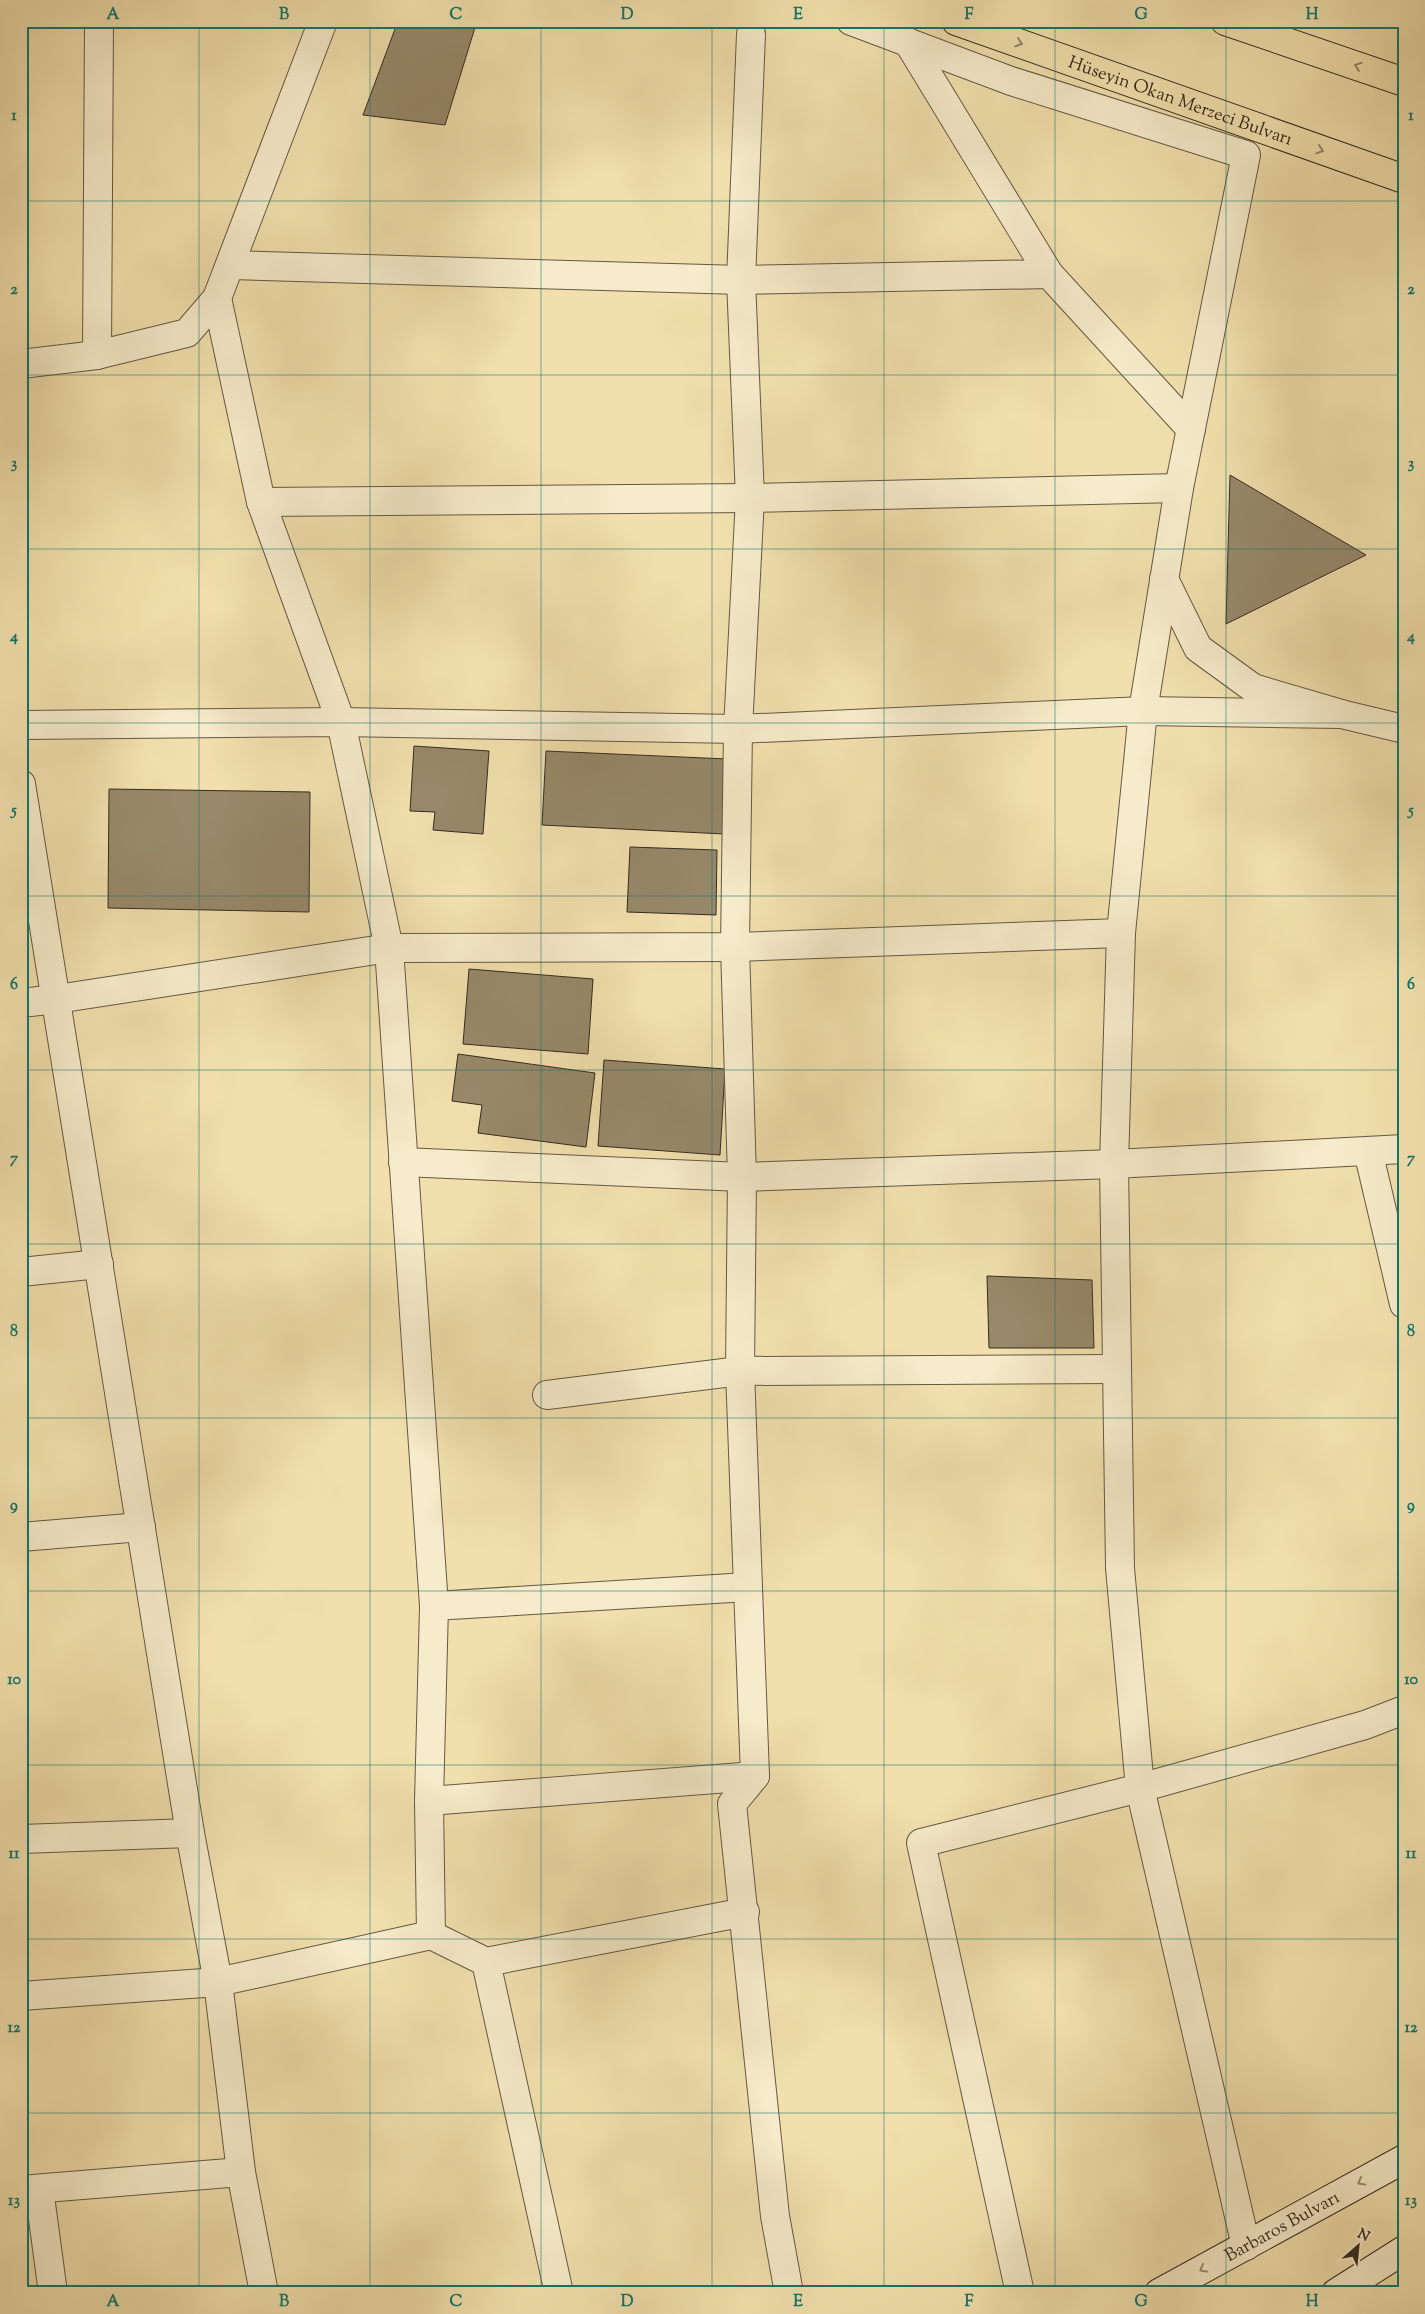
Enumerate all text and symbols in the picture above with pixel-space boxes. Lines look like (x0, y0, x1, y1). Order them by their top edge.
text: A (107, 4, 120, 27)
text: B (279, 4, 289, 27)
text: C (450, 4, 463, 27)
text: D (621, 4, 634, 27)
text: E (793, 4, 803, 27)
text: F (965, 4, 974, 27)
text: G (1134, 4, 1148, 27)
text: H (1306, 4, 1319, 27)
one-way arrow (1014, 37, 1022, 47)
street label: Hüseyin Okan Merzeci Bulvarı (1064, 51, 1295, 154)
one-way arrow (1354, 62, 1362, 72)
text: 1 (11, 105, 17, 128)
text: 1 (1408, 105, 1414, 128)
one-way arrow (1316, 144, 1324, 154)
text: 2 (10, 279, 18, 302)
text: 2 (1407, 279, 1415, 302)
text: 3 (11, 453, 18, 476)
text: 3 (1408, 453, 1415, 476)
text: 4 (9, 626, 18, 649)
text: 4 (1406, 626, 1415, 649)
text: 5 (9, 800, 17, 823)
text: 5 (1406, 800, 1414, 823)
text: 6 (10, 974, 18, 997)
text: 6 (1407, 974, 1415, 997)
text: 7 (10, 1148, 19, 1171)
text: 7 (1407, 1148, 1416, 1171)
text: 8 (10, 1321, 18, 1344)
text: 8 (1407, 1321, 1415, 1344)
text: 9 (10, 1495, 18, 1518)
text: 9 (1407, 1495, 1415, 1518)
text: 10 (7, 1669, 21, 1692)
text: 10 (1404, 1669, 1418, 1692)
text: 11 (9, 1843, 20, 1866)
text: 11 (1406, 1843, 1417, 1866)
text: 12 (8, 2017, 21, 2040)
text: 12 (1405, 2017, 1418, 2040)
one-way arrow (1357, 2176, 1366, 2186)
street label: Barbaros Bulvarı (1221, 2186, 1345, 2270)
text: 13 (8, 2190, 20, 2213)
text: 13 (1405, 2190, 1417, 2213)
north arrow (1332, 2222, 1382, 2272)
text: N (1353, 2225, 1373, 2248)
one-way arrow (1200, 2262, 1209, 2272)
text: A (107, 2291, 120, 2314)
text: B (279, 2291, 289, 2314)
text: C (450, 2291, 463, 2314)
text: D (621, 2291, 634, 2314)
text: E (793, 2291, 803, 2314)
text: F (965, 2291, 974, 2314)
text: G (1134, 2291, 1148, 2314)
text: H (1306, 2291, 1319, 2314)

